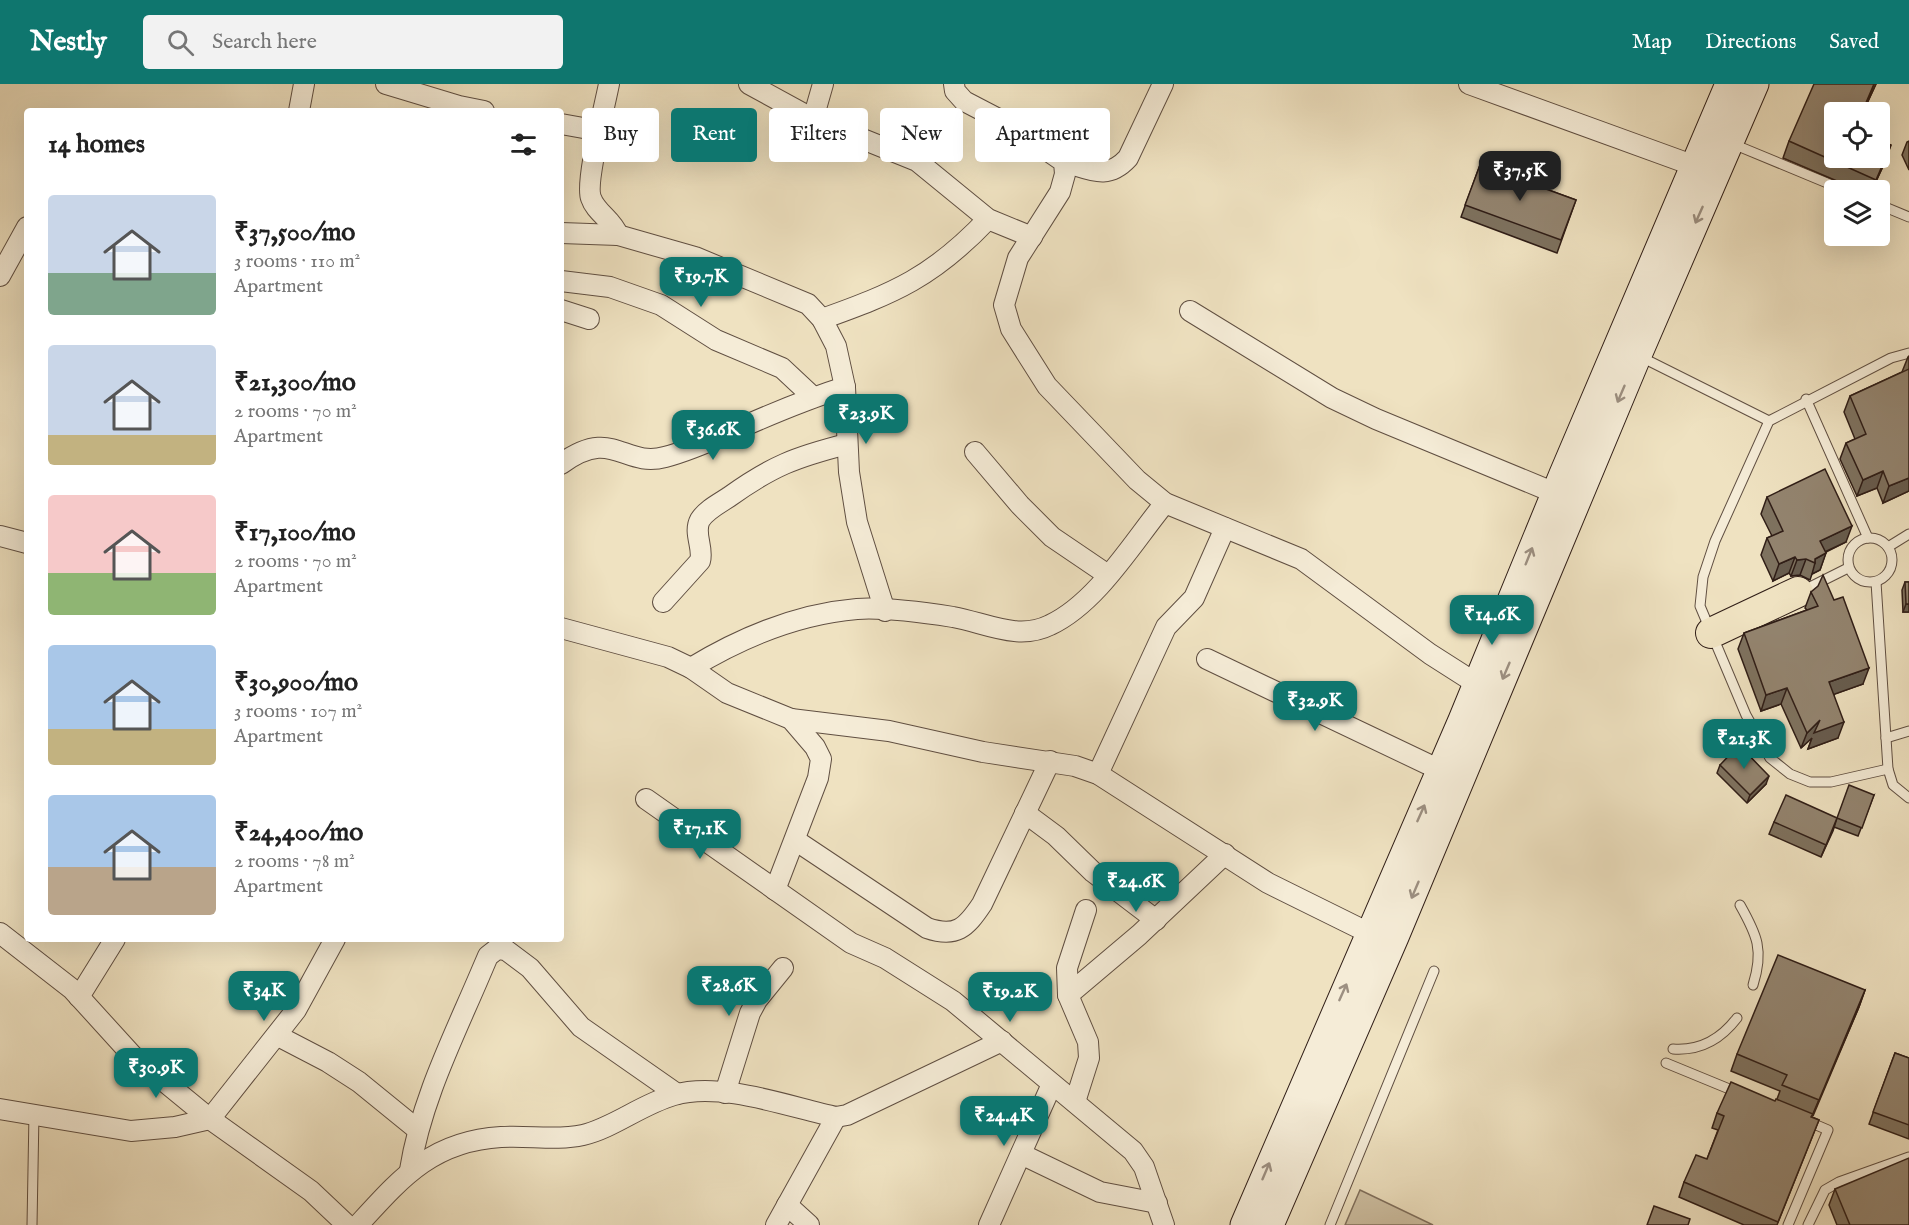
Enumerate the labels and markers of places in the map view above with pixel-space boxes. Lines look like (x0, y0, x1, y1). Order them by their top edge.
pin: ₹37.5K (1471, 151, 1569, 202)
pin: ₹19.7K (652, 257, 750, 308)
pin: ₹23.9K (817, 394, 915, 445)
pin: ₹36.6K (664, 410, 762, 461)
pin: ₹14.6K (1443, 595, 1541, 646)
pin: ₹32.9K (1266, 681, 1364, 732)
pin: ₹21.3K (1695, 719, 1793, 770)
pin: ₹17.1K (651, 809, 749, 860)
pin: ₹24.6K (1087, 862, 1185, 913)
pin: ₹28.6K (680, 966, 778, 1017)
pin: ₹34K (228, 971, 300, 1022)
pin: ₹19.2K (961, 972, 1059, 1023)
pin: ₹30.9K (107, 1048, 205, 1099)
pin: ₹24.4K (955, 1096, 1053, 1147)

